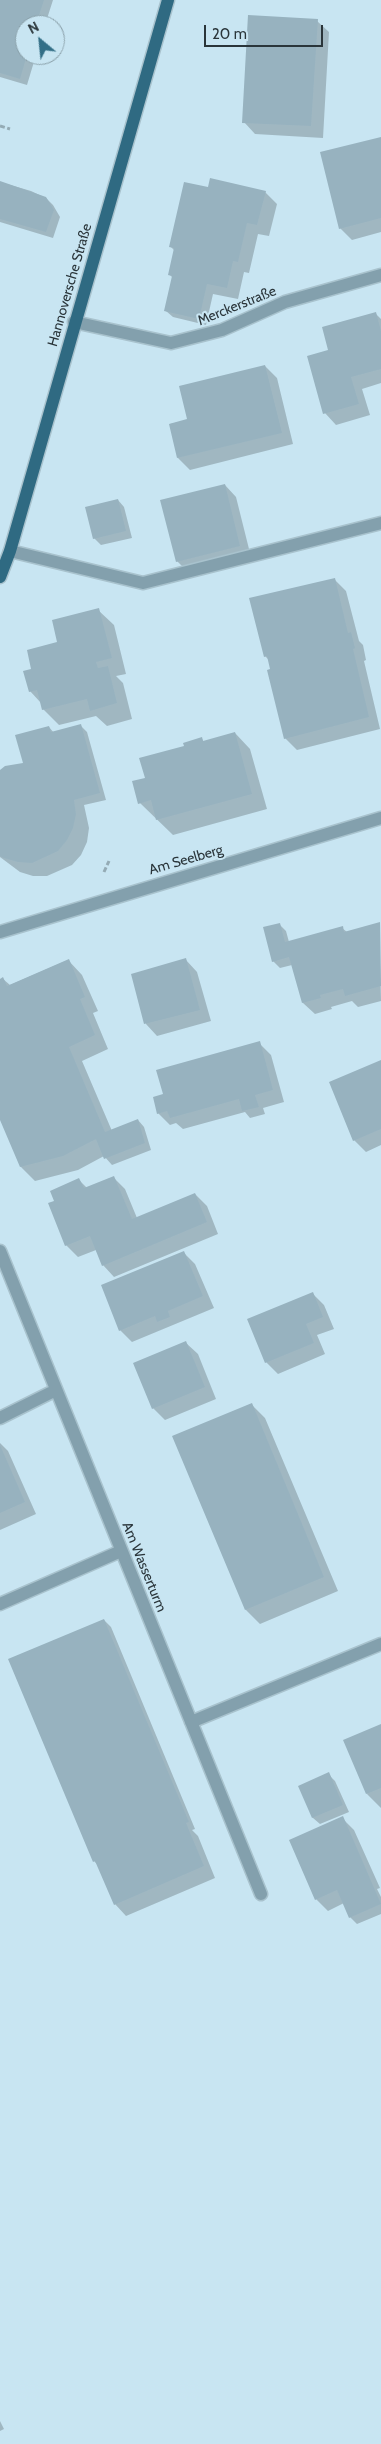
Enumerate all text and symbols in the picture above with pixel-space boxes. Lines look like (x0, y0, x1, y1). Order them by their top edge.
north arrow (15, 15, 65, 65)
scale bar (206, 15, 325, 47)
text: N (25, 17, 42, 38)
text: 20 m (212, 25, 247, 43)
street label: Hannoversche Straße (44, 222, 96, 348)
street label: Merckerstraße (195, 283, 279, 329)
street label: Am Seelberg (147, 841, 225, 879)
street label: Am Wasserturm (118, 1520, 170, 1614)

